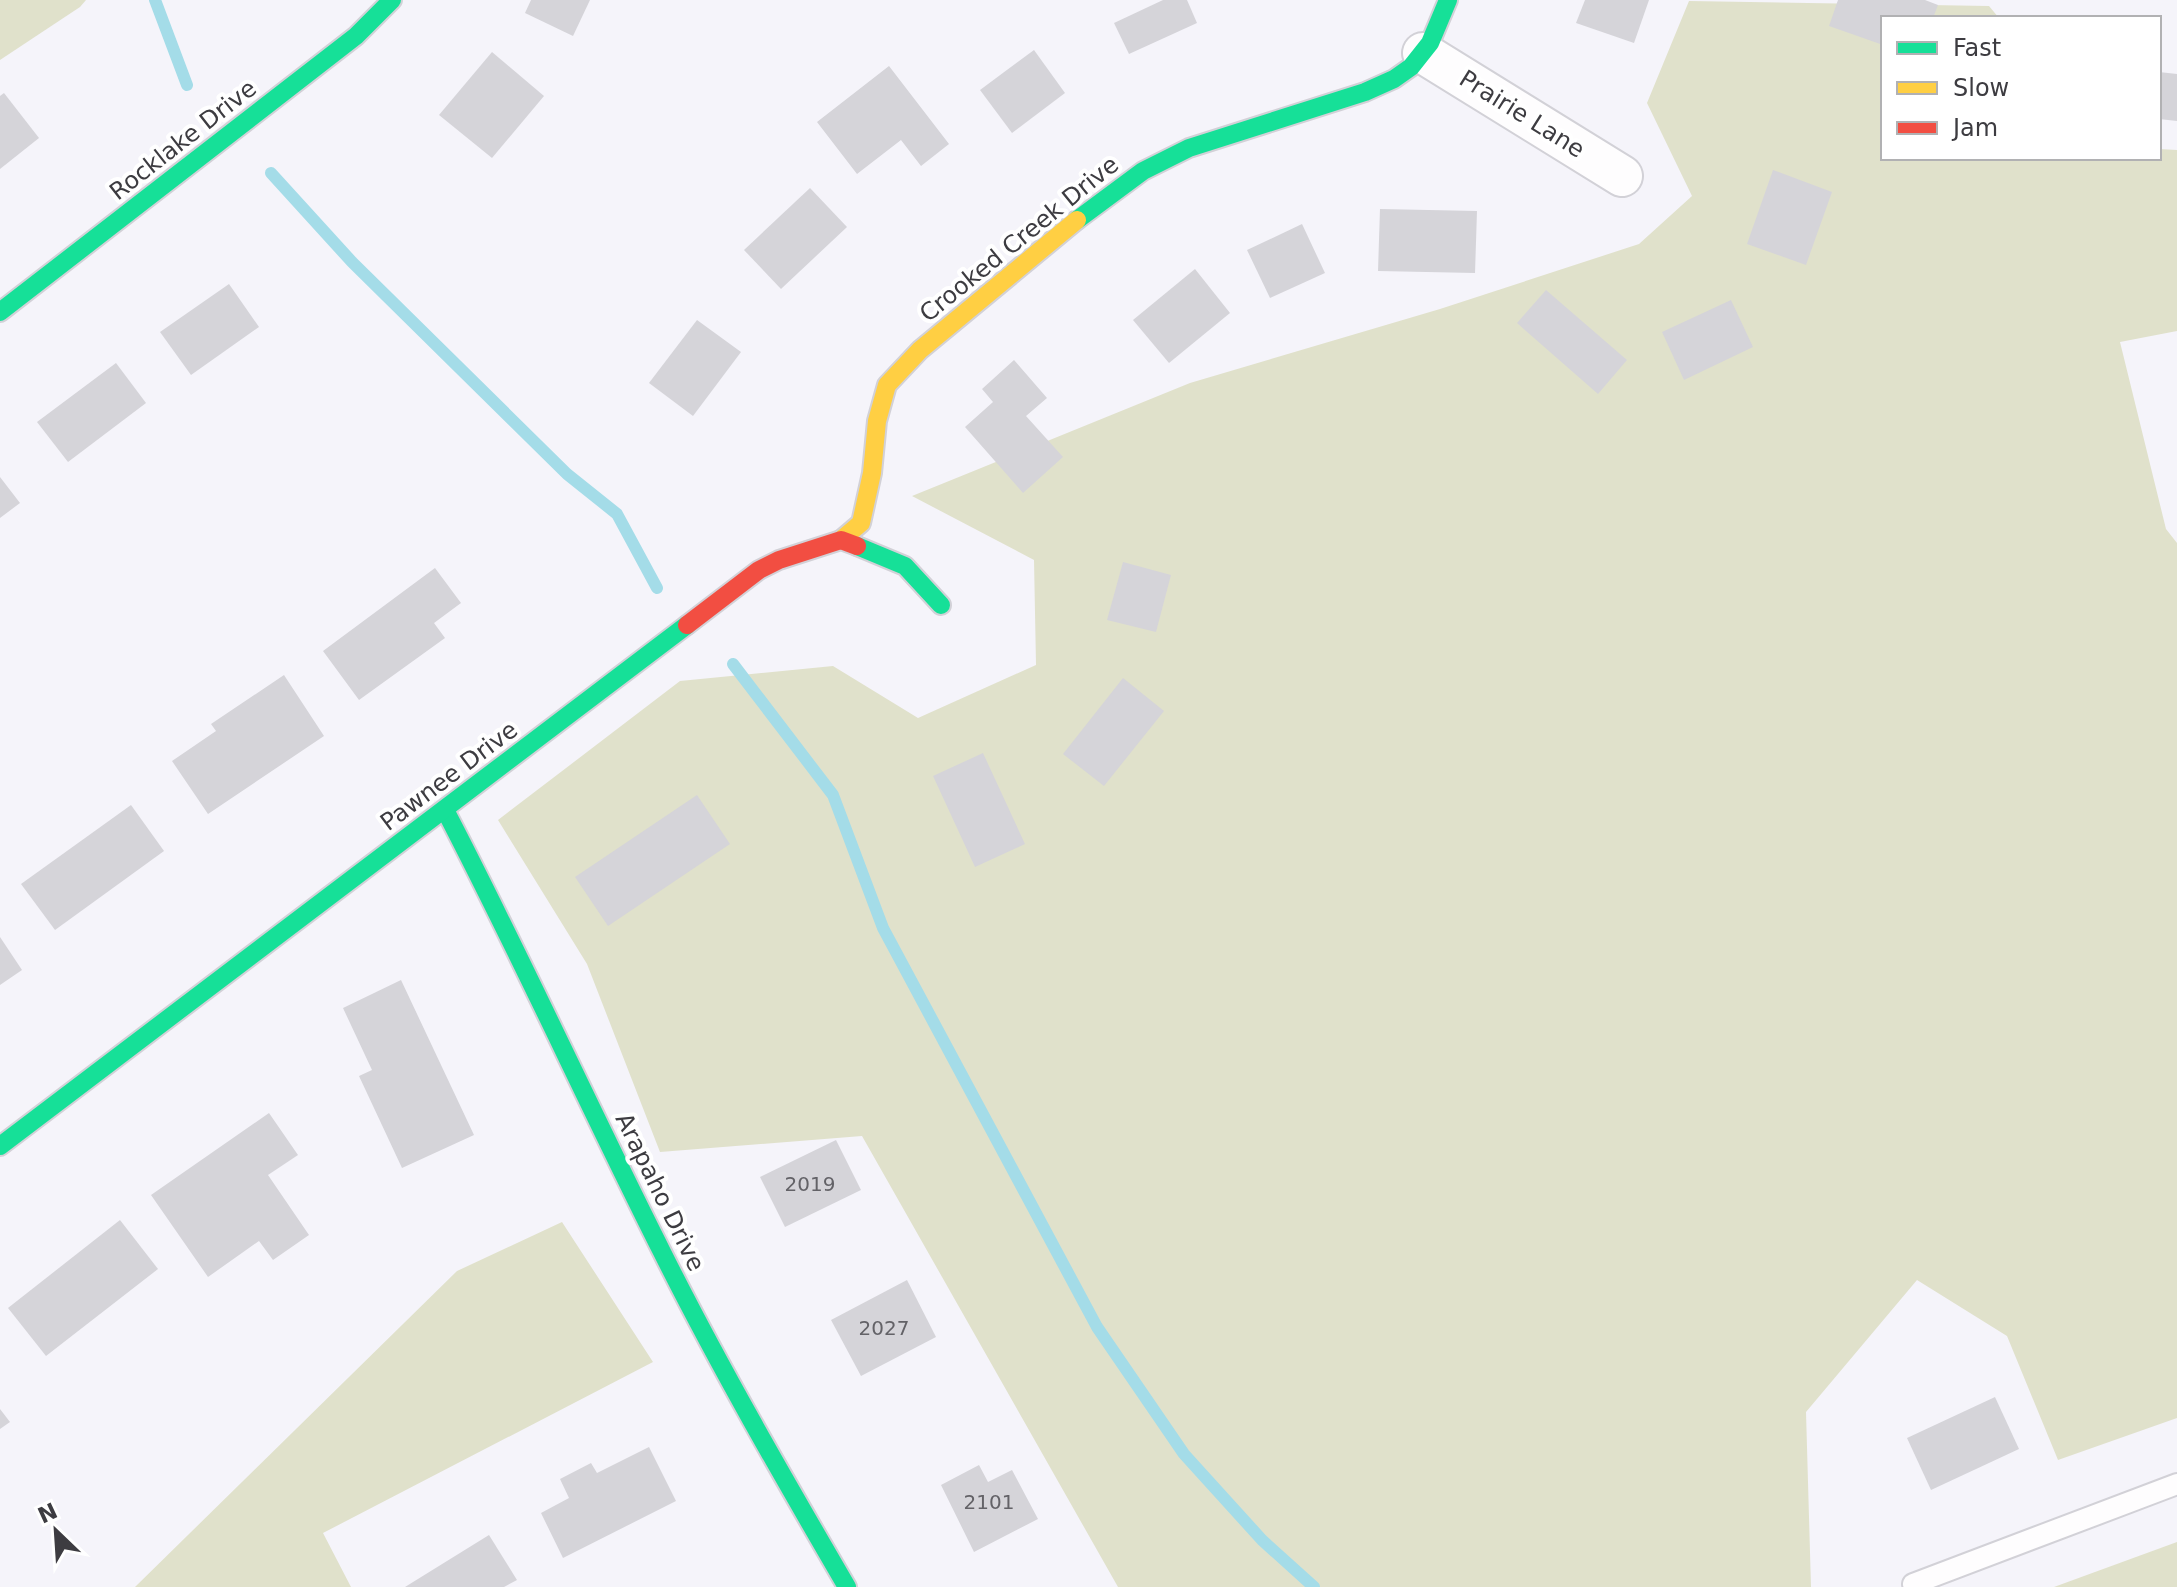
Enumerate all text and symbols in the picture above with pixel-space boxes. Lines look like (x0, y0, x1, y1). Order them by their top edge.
legend (1881, 16, 2161, 160)
text: Fast (1953, 34, 2001, 62)
street label: Prairie Lane (1454, 64, 1590, 164)
street label: Rocklake Drive (104, 74, 262, 206)
text: Slow (1953, 74, 2009, 102)
text: Jam (1951, 114, 1998, 142)
street label: Crooked Creek Drive (914, 150, 1124, 328)
street label: Pawnee Drive (375, 715, 523, 837)
street label: Arapaho Drive (610, 1108, 710, 1276)
house number: 2019 (785, 1172, 835, 1196)
house number: 2027 (859, 1316, 909, 1340)
house number: 2101 (964, 1490, 1014, 1514)
north arrow (16, 1491, 96, 1571)
text: N (34, 1498, 61, 1529)

